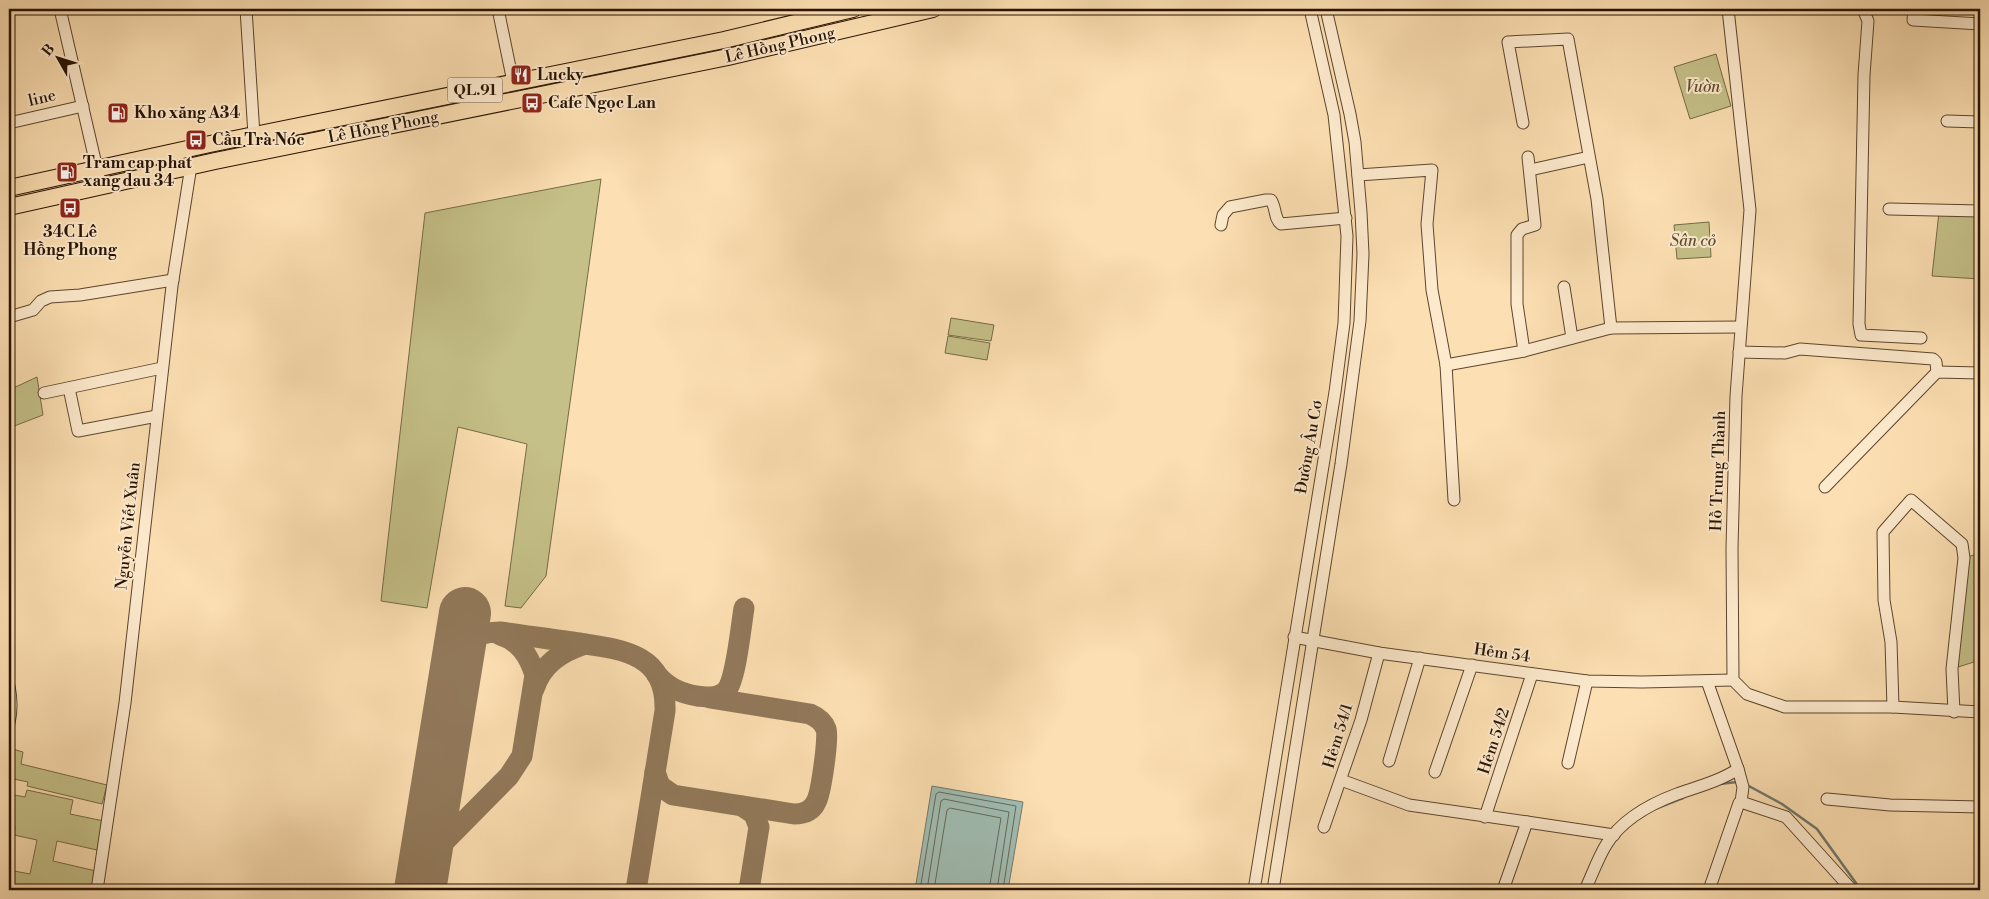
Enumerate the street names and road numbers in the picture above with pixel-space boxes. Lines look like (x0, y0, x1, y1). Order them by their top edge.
street label: Lê Hồng Phong (723, 22, 838, 67)
road number: QL.91 (448, 78, 502, 102)
street label: line (26, 85, 58, 111)
street label: Lê Hồng Phong (326, 106, 441, 148)
street label: Đường Âu Cơ (1289, 398, 1327, 495)
street label: Hồ Trung Thành (1706, 410, 1730, 532)
street label: Nguyễn Viết Xuân (111, 461, 145, 591)
street label: Hẻm 54 (1472, 639, 1532, 667)
street label: Hẻm 54/1 (1319, 701, 1357, 771)
street label: Hẻm 54/2 (1474, 705, 1514, 777)

